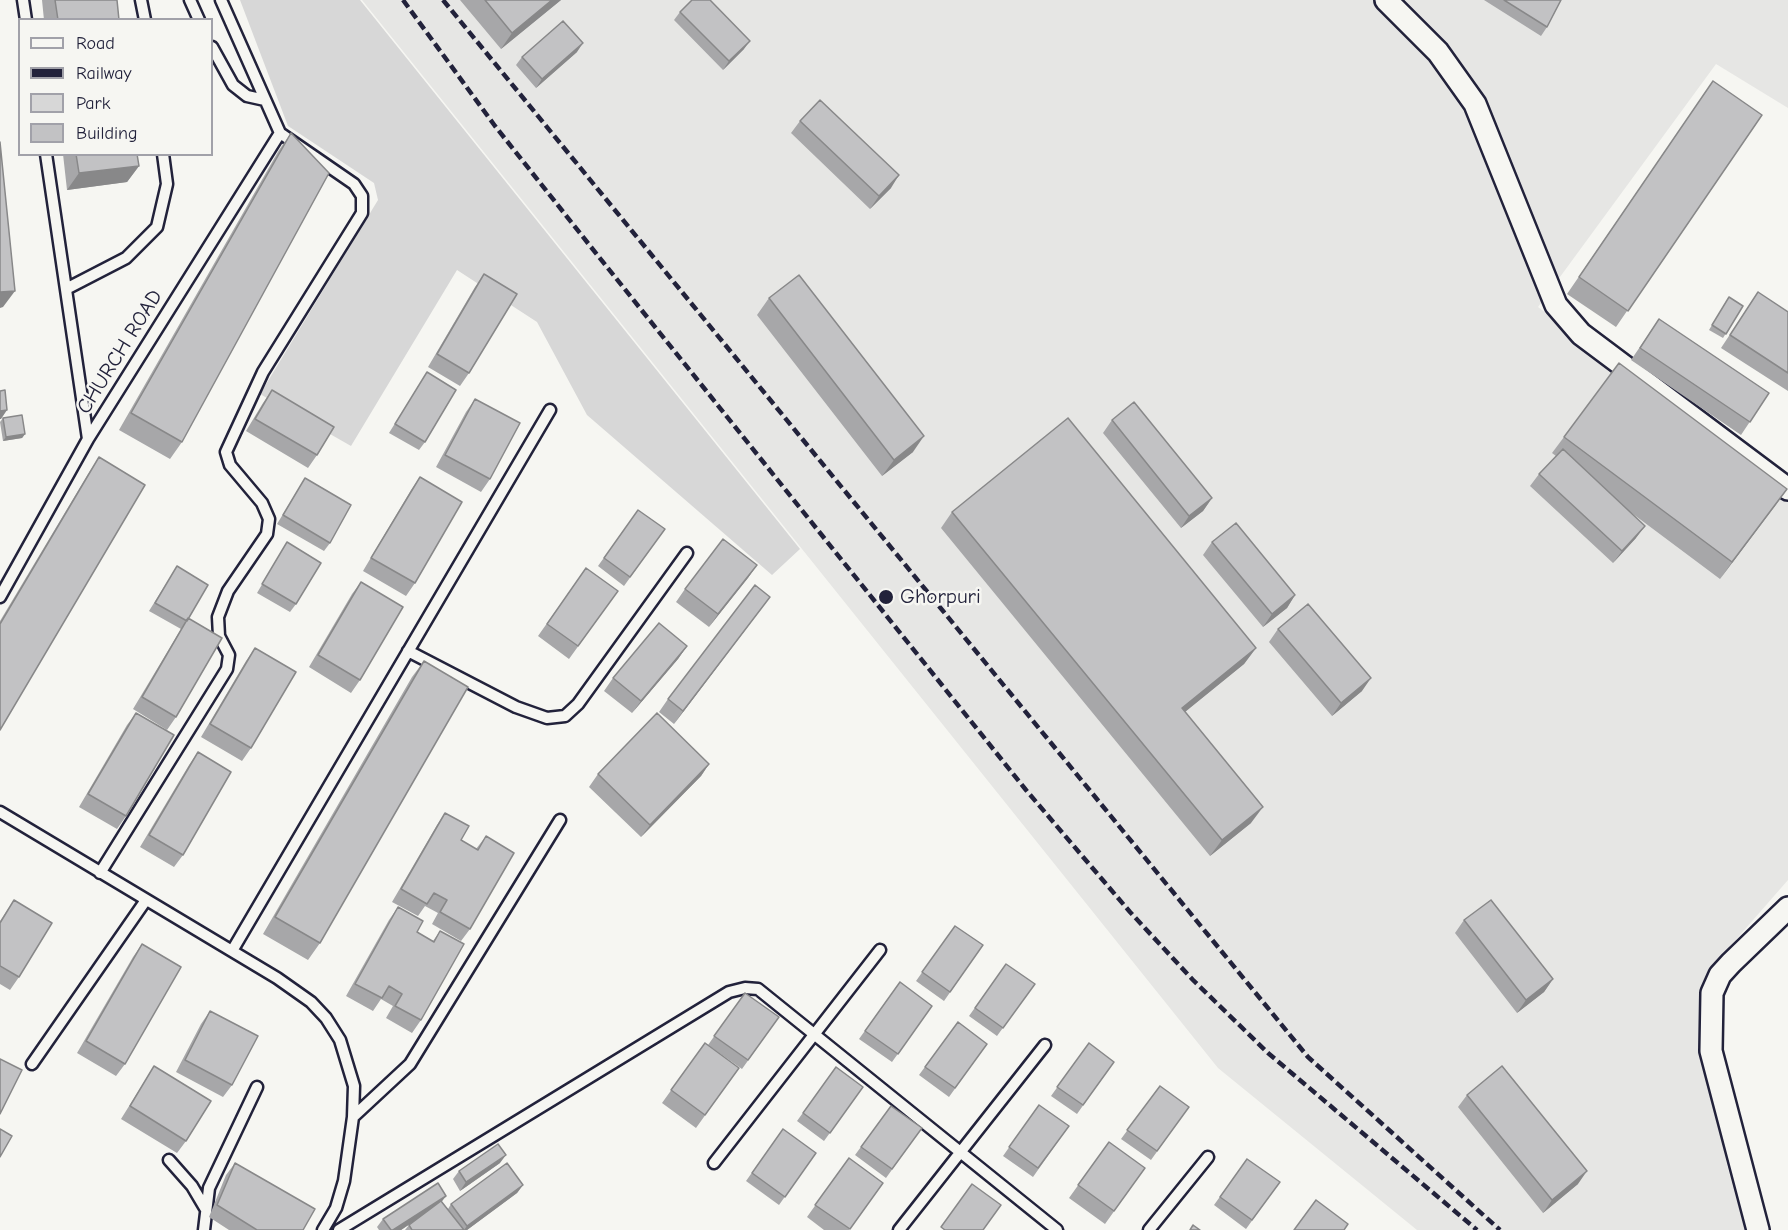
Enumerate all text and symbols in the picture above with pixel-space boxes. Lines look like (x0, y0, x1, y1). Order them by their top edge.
legend (18, 18, 213, 156)
text: Road (76, 33, 115, 54)
text: Railway (76, 63, 132, 84)
text: Park (76, 93, 110, 114)
text: Building (76, 123, 138, 144)
street label: CHURCH ROAD (72, 285, 168, 419)
place label: Ghorpuri (900, 584, 981, 610)
marker: Ghorpuri (877, 588, 895, 606)

